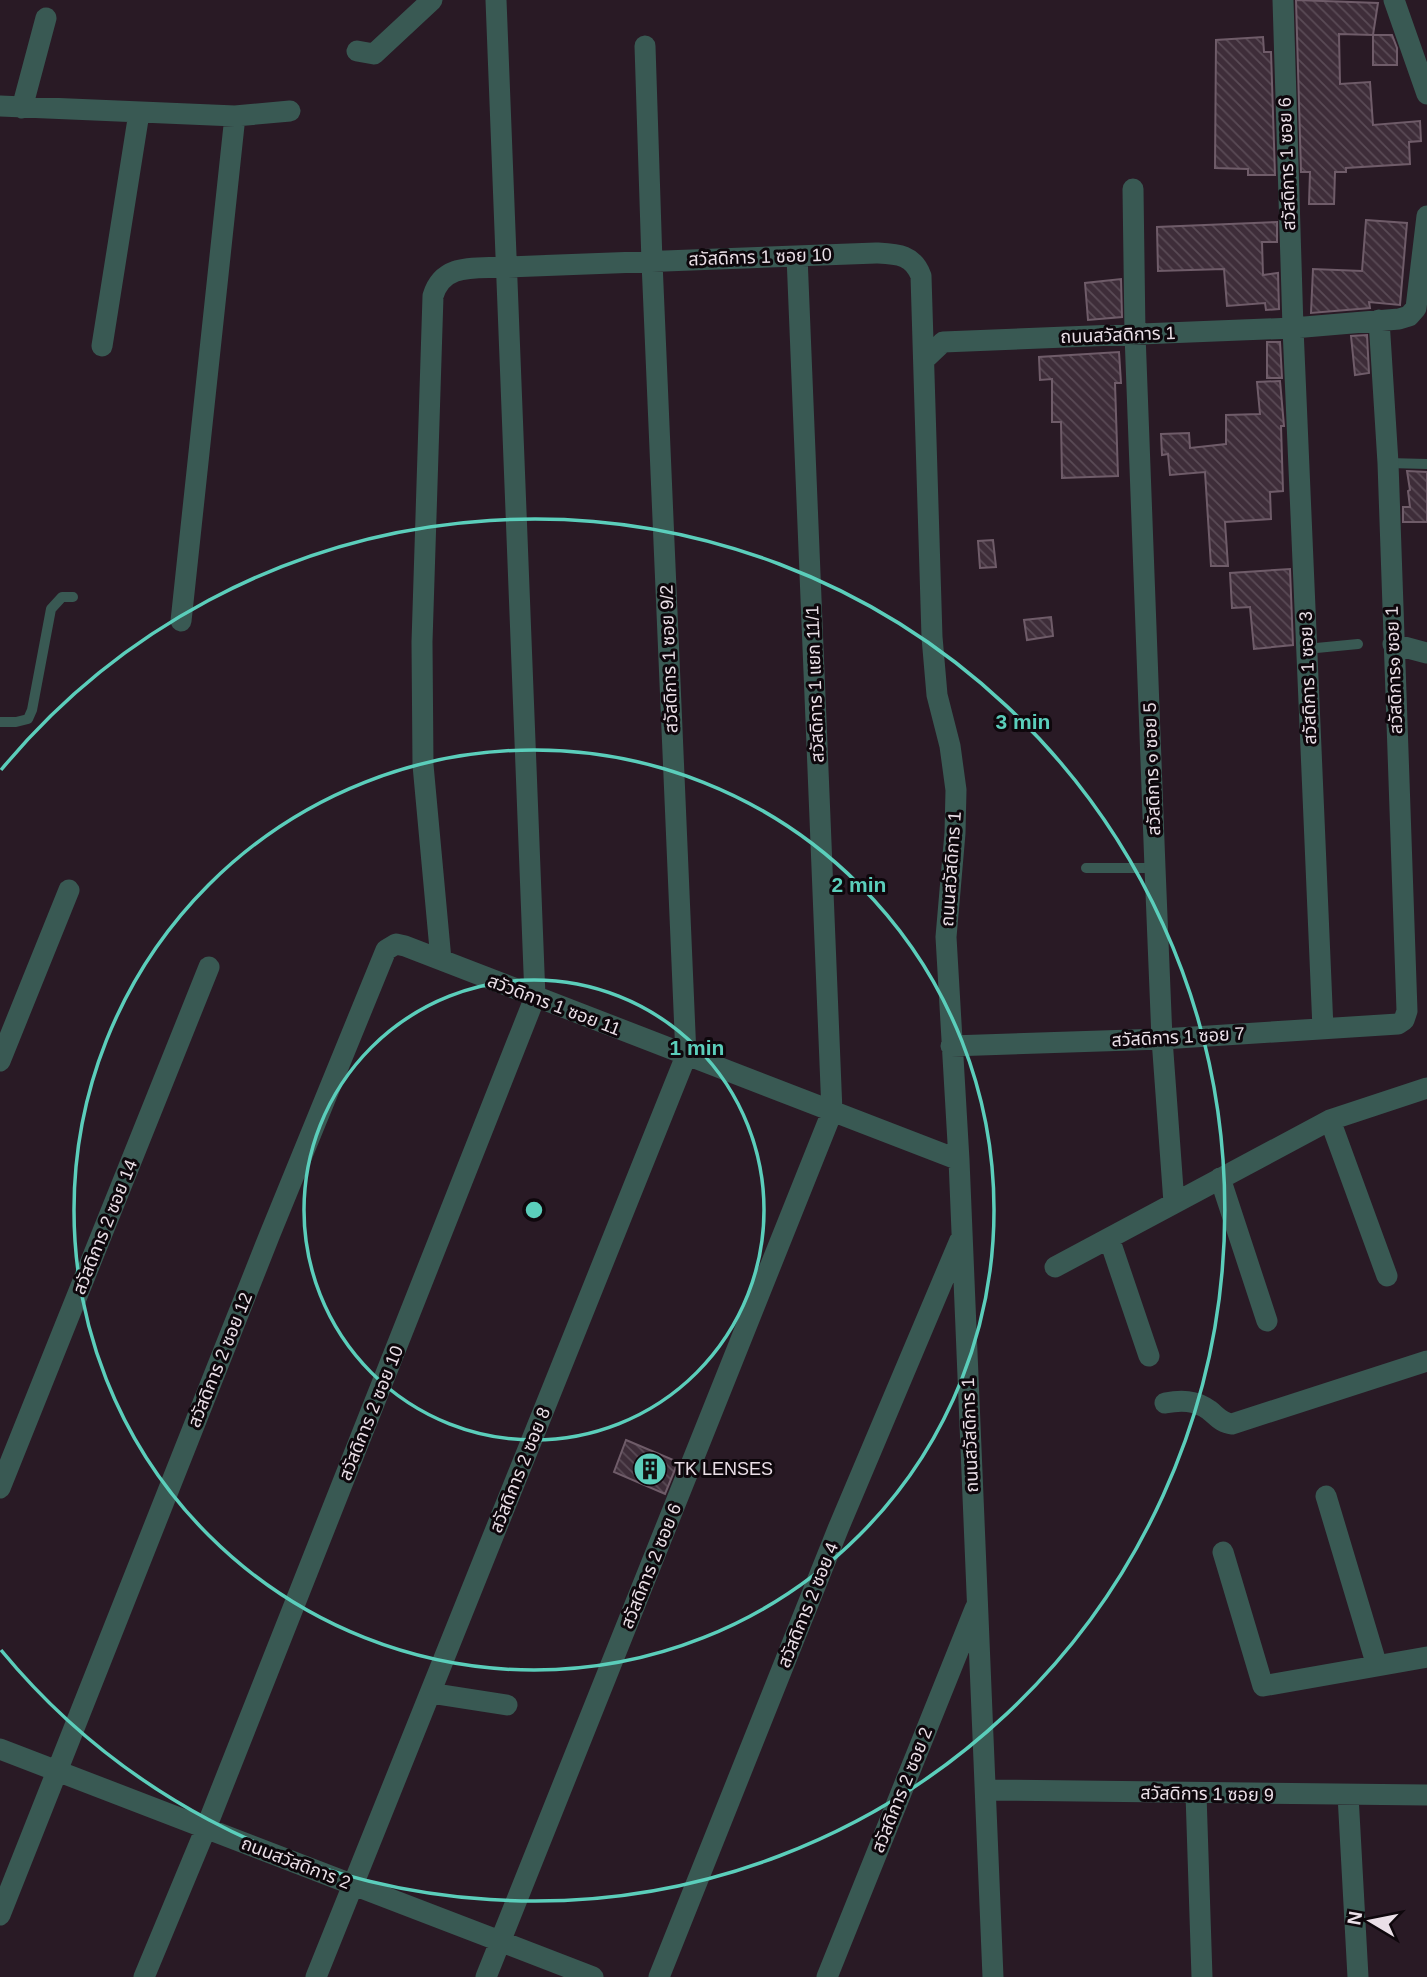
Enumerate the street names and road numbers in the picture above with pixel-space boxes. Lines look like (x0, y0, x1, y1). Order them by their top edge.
street label: สวัสดิการ 1 ซอย 6 (1275, 97, 1299, 231)
street label: สวัสดิการ 1 ซอย 10 (688, 245, 832, 269)
street label: ถนนสวัสดิการ 1 (1060, 323, 1176, 347)
street label: สวัสดิการ 1 ซอย 9/2 (656, 584, 682, 734)
street label: สวัสดิการ 1 แยก 11/1 (802, 605, 828, 763)
street label: สวัสดิการ๑ ซอย 1 (1382, 606, 1406, 734)
street label: สวัสดิการ 1 ซอย 3 (1296, 611, 1320, 745)
street label: สวัสดิการ ๑ ซอย 5 (1140, 702, 1164, 836)
street label: ถนนสวัสดิการ 1 (937, 811, 965, 927)
street label: สวัวดิการ 1 ซอย 11 (485, 970, 623, 1040)
street label: สวัสดิการ 1 ซอย 7 (1111, 1024, 1245, 1050)
street label: สวัสดิการ 2 ซอย 14 (69, 1157, 141, 1297)
street label: สวัสดิการ 2 ซอย 12 (184, 1290, 256, 1430)
street label: สวัสดิการ 2 ซอย 10 (335, 1343, 407, 1483)
street label: ถนนสวัสดิการ 1 (958, 1377, 982, 1493)
street label: สวัสดิการ 2 ซอย 8 (486, 1404, 554, 1536)
street label: สวัสดิการ 2 ซอย 6 (617, 1500, 685, 1632)
street label: สวัสดิการ 2 ซอย 4 (774, 1539, 842, 1671)
street label: สวัสดิการ 2 ซอย 2 (868, 1724, 936, 1856)
street label: สวัสดิการ 1 ซอย 9 (1140, 1783, 1274, 1805)
street label: ถนนสวัสดิการ 2 (239, 1833, 353, 1893)

